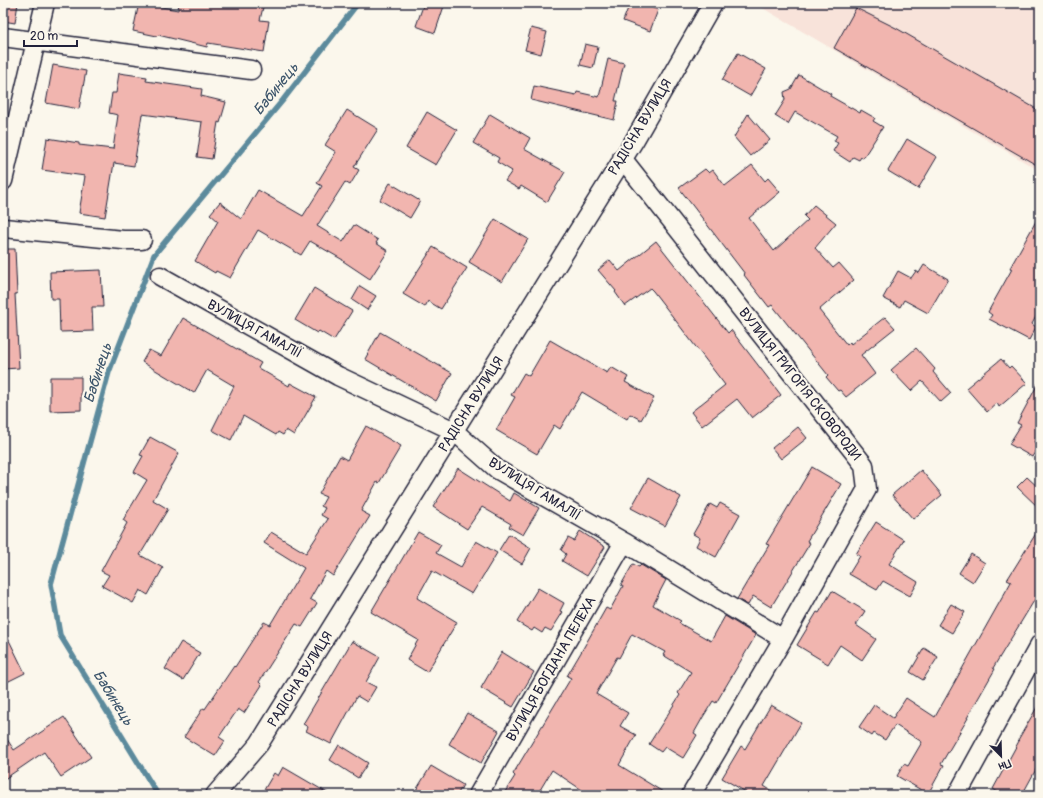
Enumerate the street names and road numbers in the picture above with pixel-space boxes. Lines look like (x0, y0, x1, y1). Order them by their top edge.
street label: РАДІСНА ВУЛИЦЯ (605, 76, 675, 178)
street label: ВУЛИЦЯ ГАМАЛІЇ (204, 296, 306, 362)
street label: ВУЛИЦЯ ГРИГОРІЯ СКОВОРОДИ (735, 304, 865, 464)
street label: РАДІСНА ВУЛИЦЯ (435, 353, 507, 455)
street label: ВУЛИЦЯ ГАМАЛІЇ (485, 454, 585, 524)
street label: ВУЛИЦЯ БОГДАНА ПЕЛЕХА (502, 593, 600, 745)
street label: РАДІСНА ВУЛИЦЯ (264, 628, 336, 730)

